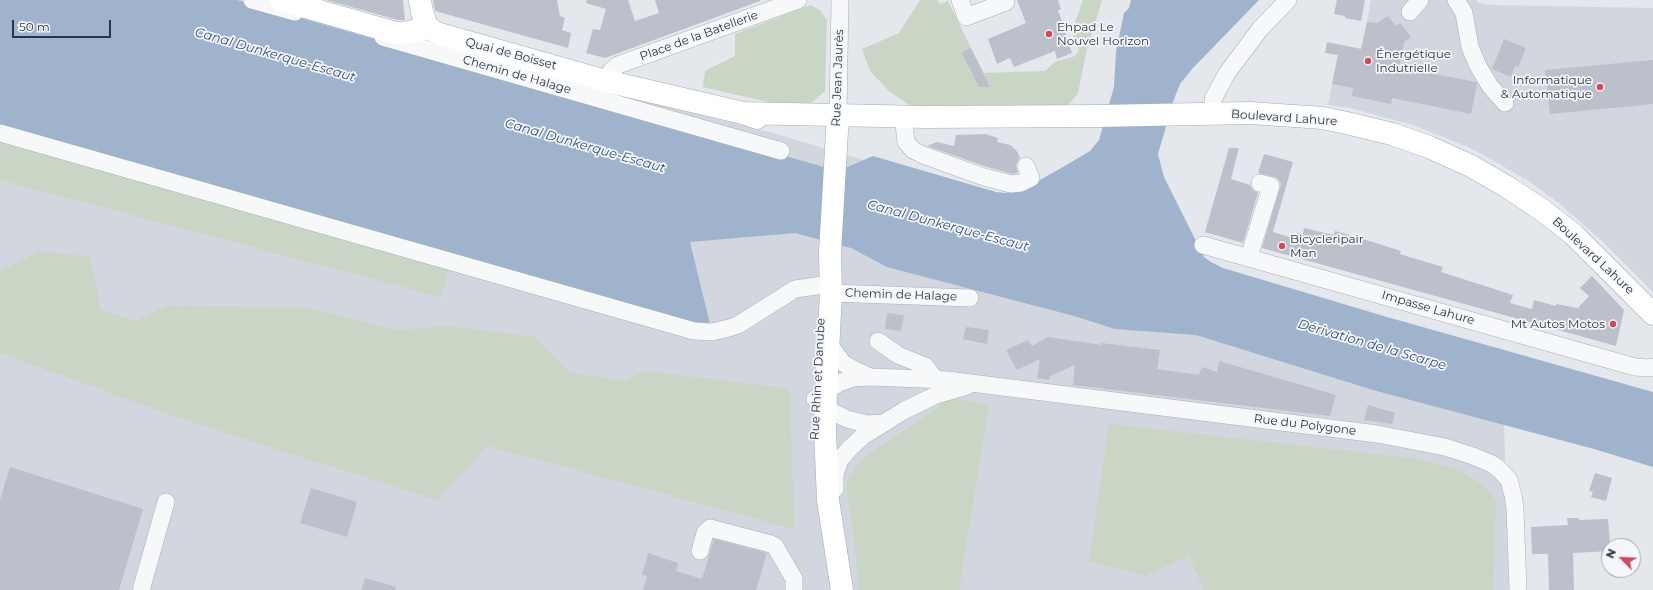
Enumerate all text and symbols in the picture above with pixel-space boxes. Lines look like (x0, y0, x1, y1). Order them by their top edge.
street label: Place de la Batellerie (638, 8, 760, 64)
scale bar (14, 12, 113, 38)
text: 50 m (19, 19, 50, 34)
place label: Ehpad Le Nouvel Horizon (1057, 20, 1149, 48)
water label: Canal Dunkerque-Escaut (193, 25, 357, 85)
street label: Rue Jean Jaurès (829, 29, 847, 127)
marker: Ehpad Le Nouvel Horizon (1044, 29, 1054, 39)
street label: Quai de Boisset (464, 35, 558, 73)
place label: Énergétique Indutrielle (1376, 47, 1451, 75)
street label: Chemin de Halage (461, 53, 573, 97)
marker: Énergétique Indutrielle (1363, 56, 1373, 66)
place label: Informatique & Automatique (1501, 73, 1592, 101)
marker: Informatique & Automatique (1595, 82, 1605, 92)
street label: Boulevard Lahure (1230, 107, 1338, 129)
water label: Canal Dunkerque-Escaut (503, 116, 667, 176)
water label: Canal Dunkerque-Escaut (866, 197, 1030, 255)
street label: Boulevard Lahure (1549, 214, 1637, 298)
place label: Bicycleripair Man (1290, 232, 1364, 260)
marker: Bicycleripair Man (1277, 241, 1287, 251)
street label: Chemin de Halage (845, 286, 957, 304)
street label: Impasse Lahure (1380, 288, 1476, 328)
water label: Dérivation de la Scarpe (1296, 316, 1448, 374)
place label: Mt Autos Motos (1511, 317, 1605, 331)
street label: Rue Rhin et Danube (808, 318, 828, 440)
marker: Mt Autos Motos (1608, 319, 1618, 329)
street label: Rue du Polygone (1253, 412, 1357, 438)
north arrow (1601, 538, 1641, 578)
text: N (1603, 547, 1619, 560)

